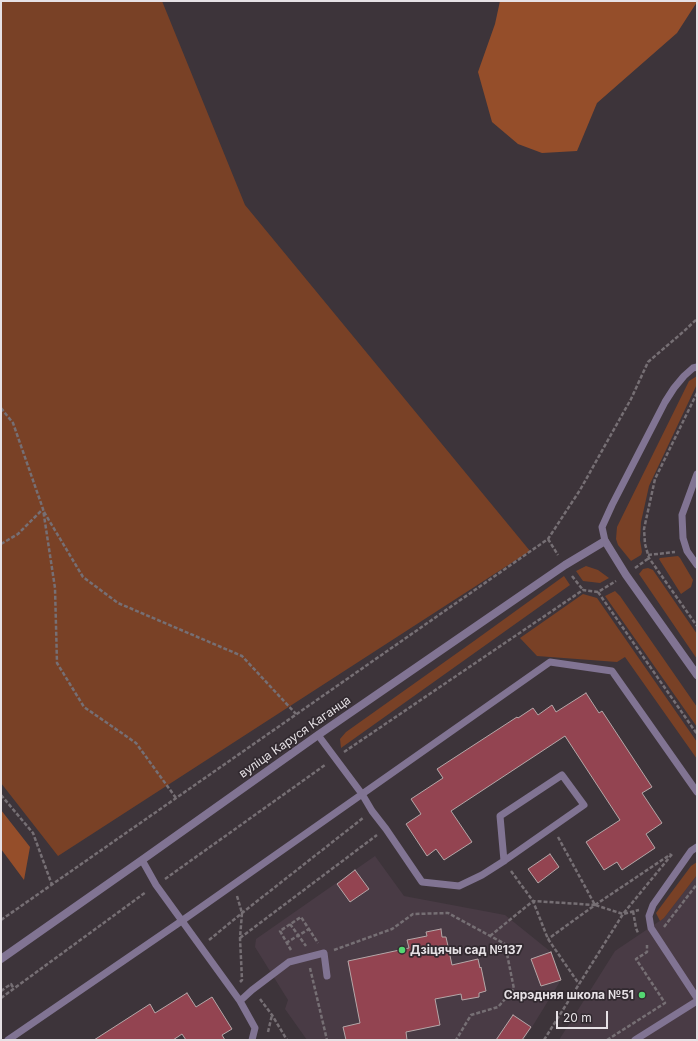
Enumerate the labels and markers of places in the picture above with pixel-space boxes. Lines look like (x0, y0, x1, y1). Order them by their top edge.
place label: Дзіцячы сад №137 (410, 943, 523, 957)
marker: Дзіцячы сад №137 (397, 945, 407, 955)
place label: Сярэдняя школа №51 (504, 988, 634, 1002)
marker: Сярэдняя школа №51 (637, 990, 647, 1000)

